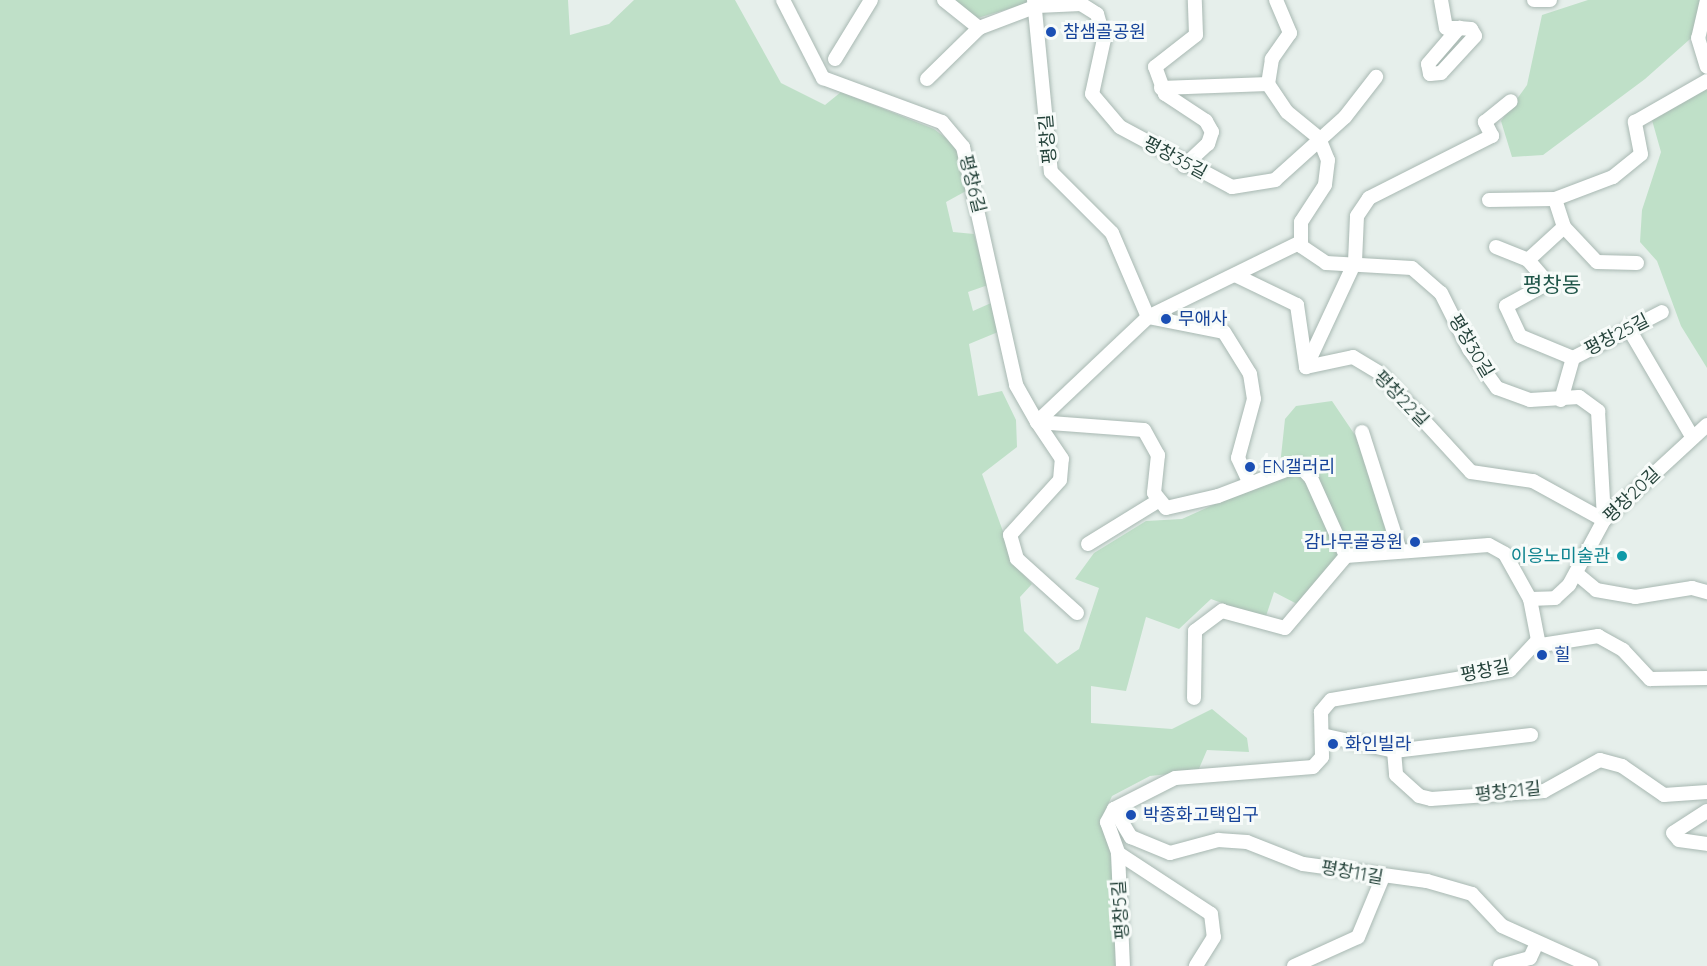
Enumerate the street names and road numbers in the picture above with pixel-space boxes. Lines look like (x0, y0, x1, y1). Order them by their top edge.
street label: 평창길 (1035, 113, 1061, 165)
street label: 평창35길 (1140, 132, 1210, 184)
street label: 평창6길 (954, 153, 990, 215)
street label: 평창25길 (1581, 310, 1653, 360)
street label: 평창30길 (1444, 311, 1498, 381)
street label: 평창22길 (1369, 366, 1433, 432)
street label: 평창20길 (1599, 463, 1665, 527)
street label: 평창길 (1459, 656, 1511, 686)
street label: 평창21길 (1474, 778, 1542, 806)
street label: 평창11길 (1319, 857, 1385, 889)
street label: 평창5길 (1108, 880, 1134, 940)

